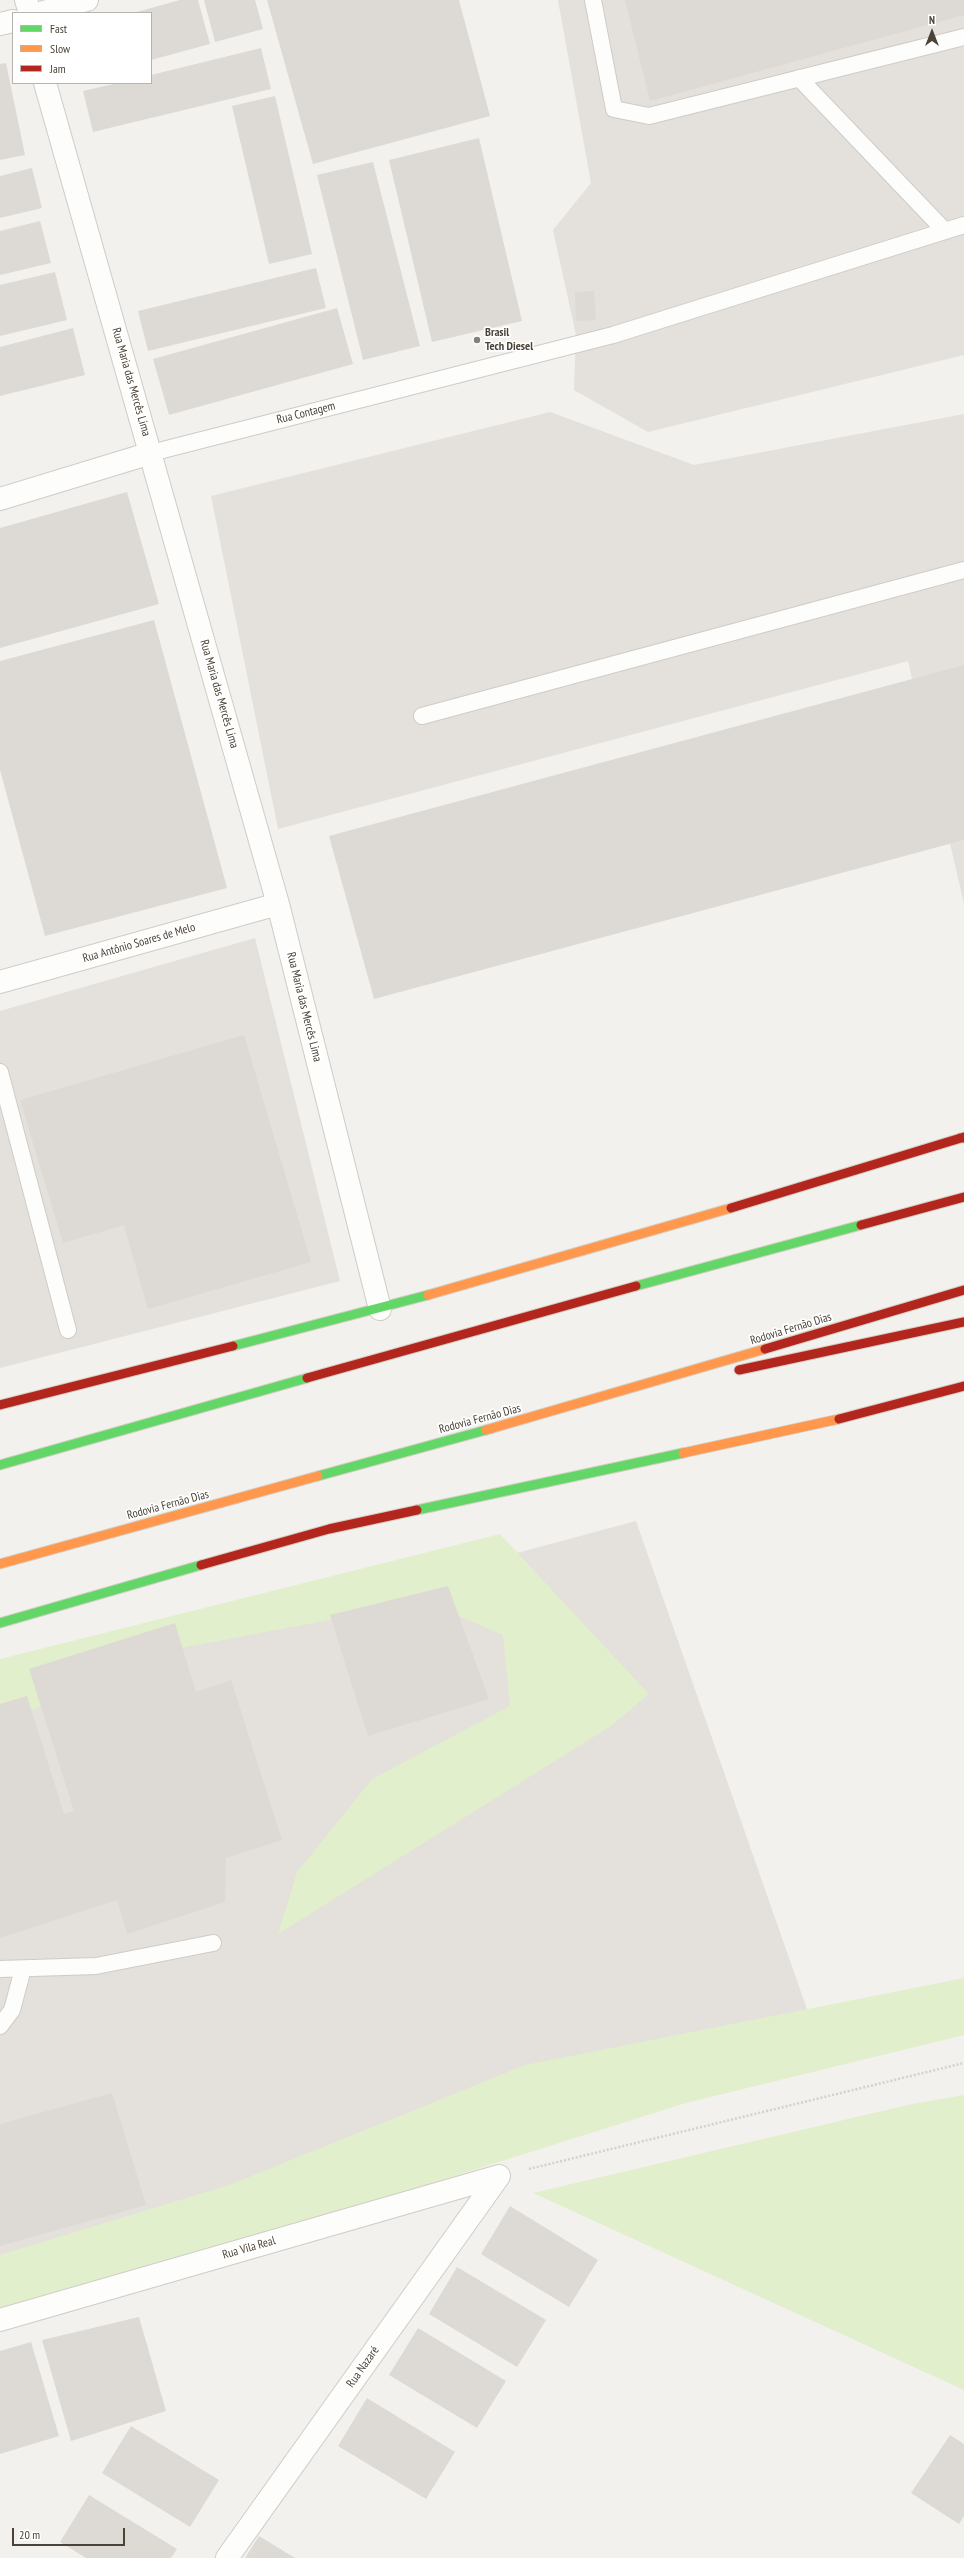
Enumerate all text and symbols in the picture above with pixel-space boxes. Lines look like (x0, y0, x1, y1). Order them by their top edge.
legend (12, 12, 152, 84)
north arrow (912, 12, 952, 52)
text: N (929, 13, 935, 27)
text: Fast (50, 21, 67, 36)
text: Slow (50, 41, 70, 56)
text: Jam (50, 61, 66, 76)
street label: Rua Maria das Mercês Lima (109, 326, 153, 438)
place label: Brasil Tech Diesel (485, 326, 533, 354)
marker: Brasil Tech Diesel (472, 335, 482, 345)
street label: Rua Contagem (275, 399, 337, 427)
street label: Rua Maria das Mercês Lima (197, 638, 241, 750)
street label: Rua Antônio Soares de Melo (81, 920, 197, 966)
street label: Rua Maria das Mercês Lima (283, 951, 325, 1063)
street label: Rodovia Fernão Dias (749, 1310, 833, 1348)
street label: Rodovia Fernão Dias (438, 1401, 522, 1437)
street label: Rodovia Fernão Dias (126, 1487, 210, 1523)
street label: Rua Vila Real (221, 2234, 277, 2262)
street label: Rua Nazaré (344, 2344, 382, 2390)
scale bar (14, 2520, 127, 2546)
text: 20 m (19, 2527, 40, 2542)

